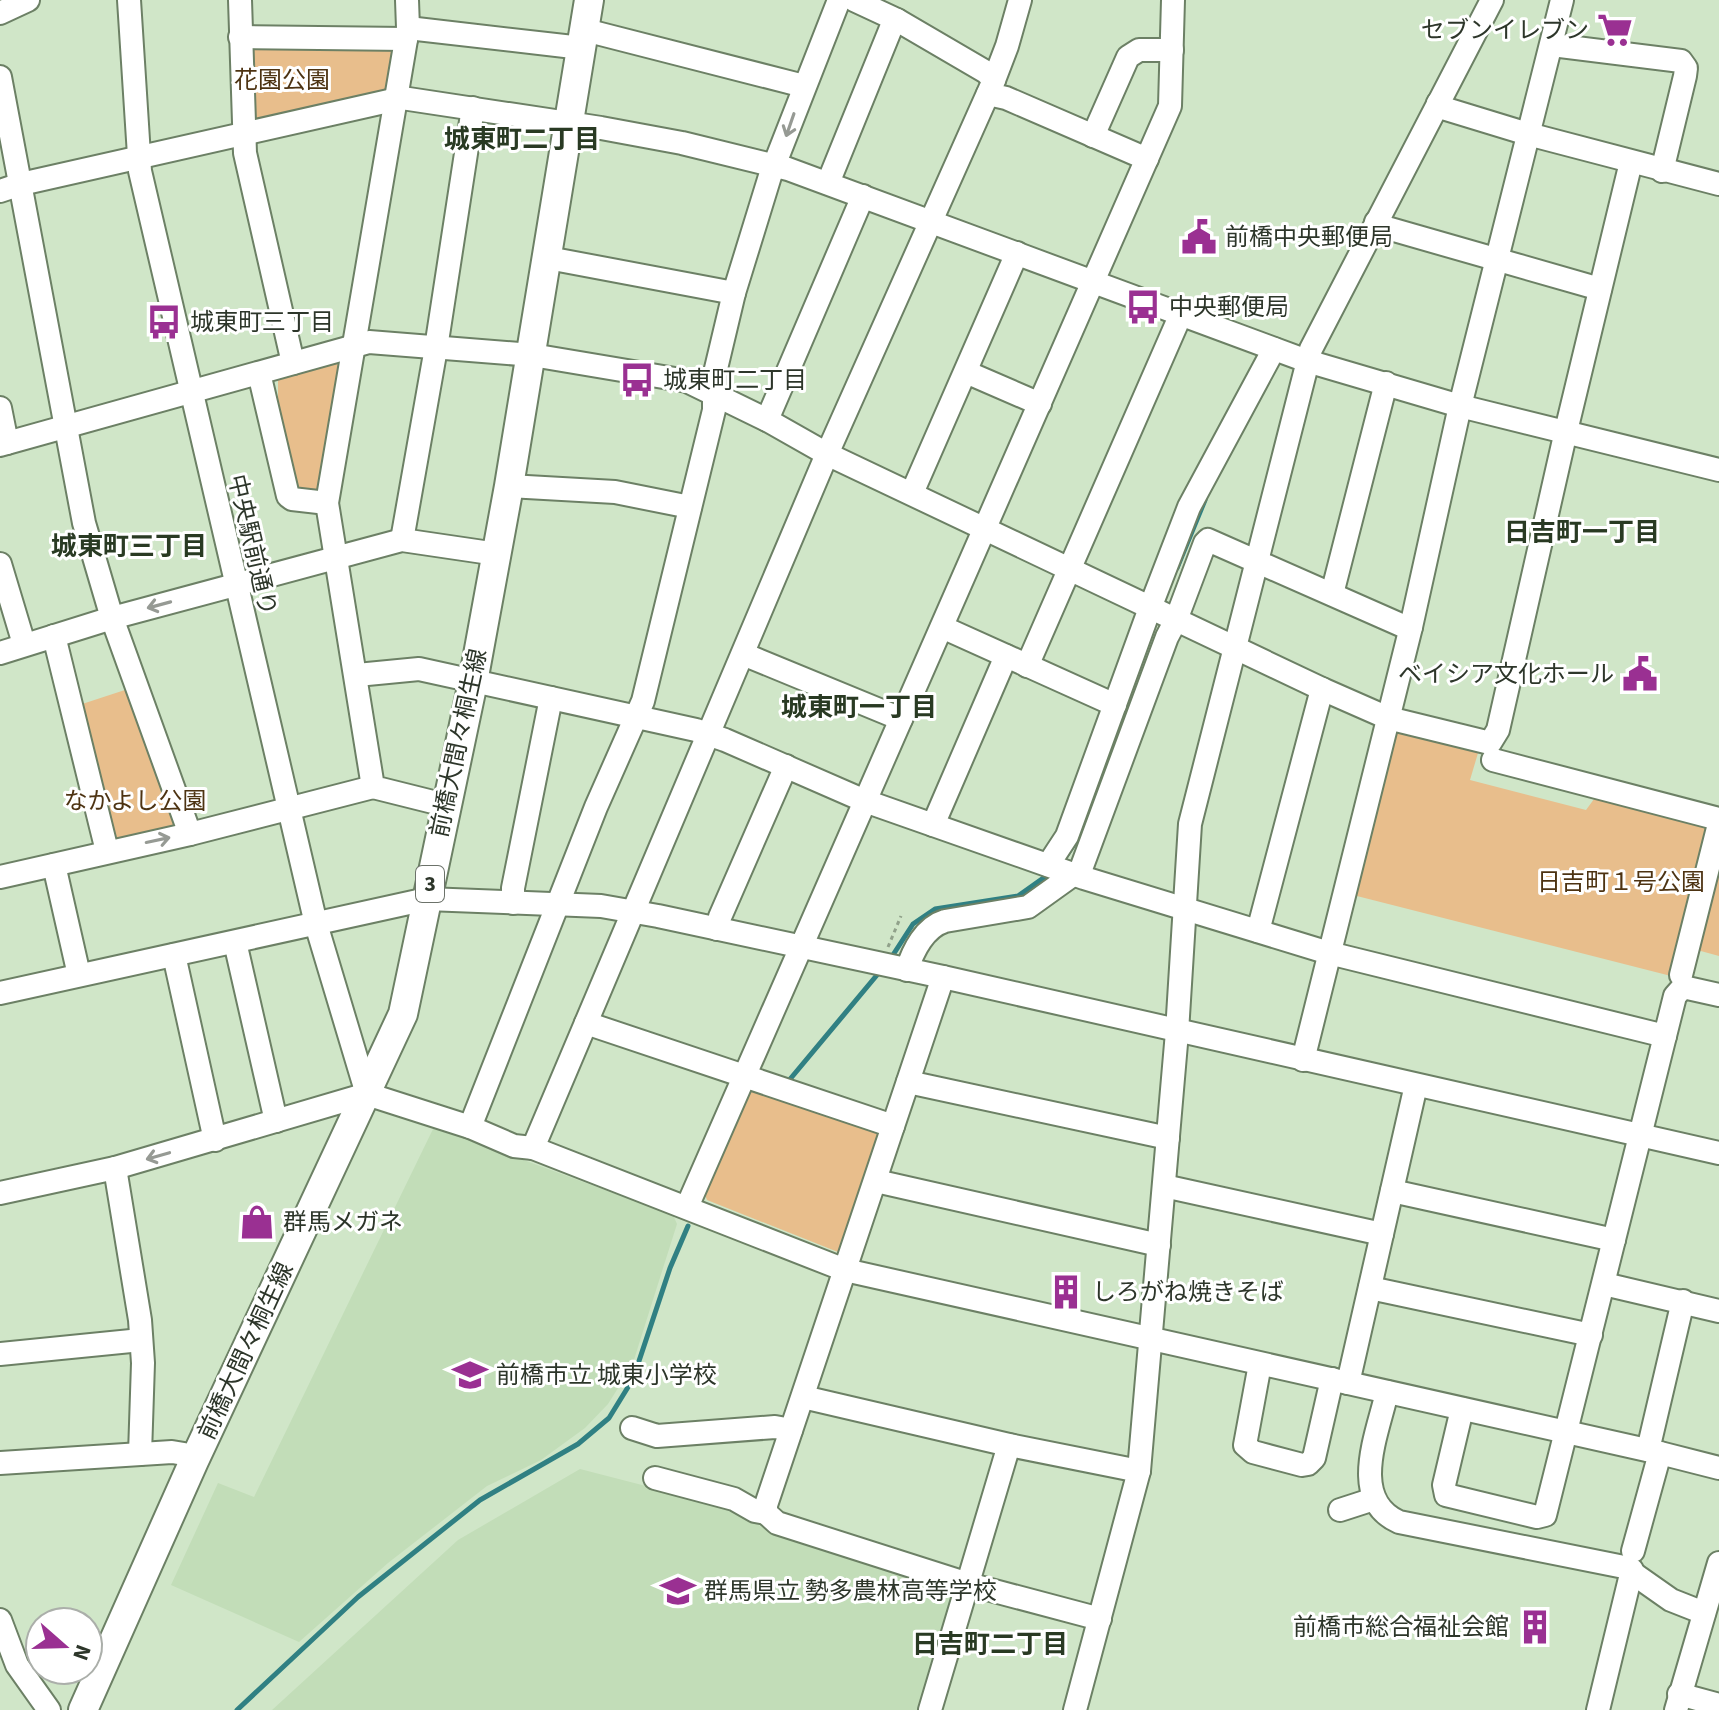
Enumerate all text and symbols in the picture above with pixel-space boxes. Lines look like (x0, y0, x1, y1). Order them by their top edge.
supermarket icon: セブンイレブン (1596, 11, 1634, 49)
place label: セブンイレブン (1421, 13, 1589, 48)
park label: 花園公園 (234, 63, 330, 98)
one-way arrow (782, 112, 797, 137)
district label: 城東町二丁目 (444, 121, 600, 158)
public building icon: 前橋中央郵便局 (1180, 218, 1218, 256)
place label: 前橋中央郵便局 (1225, 220, 1393, 255)
bus stop icon: 中央郵便局 (1124, 288, 1162, 326)
place label: 中央郵便局 (1169, 290, 1289, 325)
bus stop icon: 城東町三丁目 (145, 303, 183, 341)
place label: 城東町三丁目 (190, 305, 334, 340)
bus stop icon: 城東町二丁目 (618, 361, 656, 399)
place label: 城東町二丁目 (663, 363, 807, 398)
street label: 中央駅前通り (219, 471, 285, 619)
district label: 日吉町一丁目 (1504, 514, 1660, 551)
district label: 城東町三丁目 (51, 528, 207, 565)
one-way arrow (147, 598, 173, 613)
street label: 前橋大間々桐生線 (422, 645, 496, 841)
public building icon: ベイシア文化ホール (1621, 655, 1659, 693)
place label: ベイシア文化ホール (1398, 657, 1614, 692)
district label: 城東町一丁目 (781, 689, 937, 726)
park label: なかよし公園 (64, 784, 206, 819)
one-way arrow (144, 832, 170, 847)
park label: 日吉町１号公園 (1537, 865, 1705, 900)
road number: 3 (416, 866, 444, 902)
one-way arrow (146, 1149, 172, 1164)
shop icon: 群馬メガネ (238, 1203, 276, 1241)
place label: 群馬メガネ (283, 1205, 403, 1240)
street label: 前橋大間々桐生線 (190, 1257, 302, 1445)
building icon: しろがね焼きそば (1047, 1273, 1085, 1311)
place label: しろがね焼きそば (1092, 1275, 1284, 1310)
school or university icon: 前橋市立 城東小学校 (451, 1356, 489, 1394)
place label: 前橋市立 城東小学校 (496, 1358, 717, 1393)
school or university icon: 群馬県立 勢多農林高等学校 (659, 1572, 697, 1610)
place label: 群馬県立 勢多農林高等学校 (704, 1574, 997, 1609)
north arrow (24, 1606, 104, 1686)
building icon: 前橋市総合福祉会館 (1516, 1608, 1554, 1646)
place label: 前橋市総合福祉会館 (1293, 1610, 1509, 1645)
district label: 日吉町二丁目 (912, 1626, 1068, 1663)
text: N (64, 1640, 99, 1665)

